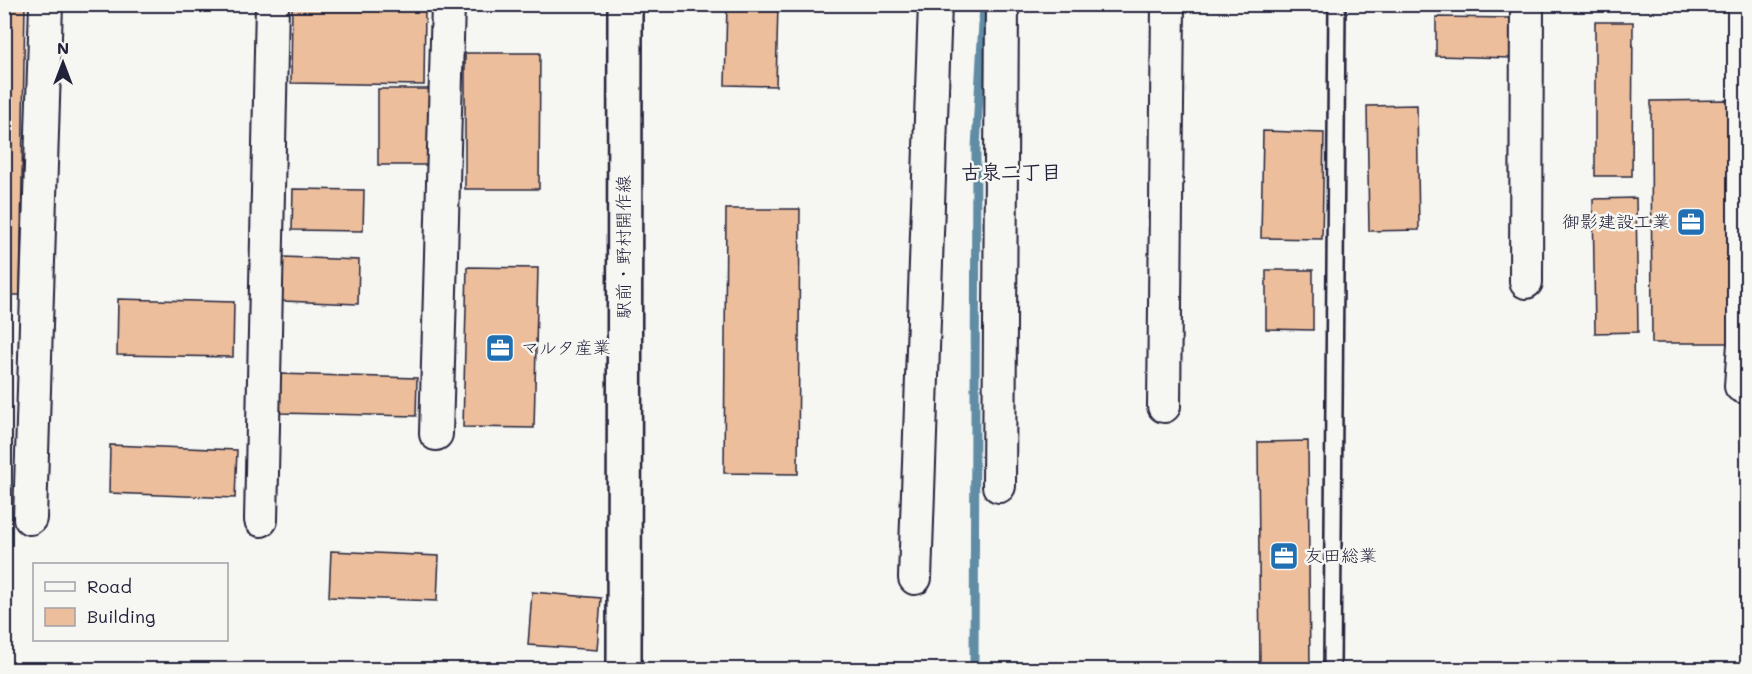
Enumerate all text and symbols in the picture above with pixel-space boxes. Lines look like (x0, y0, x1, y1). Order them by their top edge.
north arrow (33, 33, 93, 93)
text: N (57, 37, 69, 58)
district label: 古泉二丁目 (961, 158, 1061, 184)
street label: 駅前・野村開作線 (611, 175, 635, 319)
office icon: 御影建設工業 (1675, 206, 1707, 238)
place label: 御影建設工業 (1562, 209, 1670, 233)
office icon: マルタ産業 (484, 332, 516, 364)
place label: マルタ産業 (521, 335, 611, 359)
office icon: 友田総業 (1268, 540, 1300, 572)
place label: 友田総業 (1305, 543, 1377, 567)
legend (33, 563, 228, 641)
text: Road (87, 574, 132, 598)
text: Building (87, 604, 155, 628)

